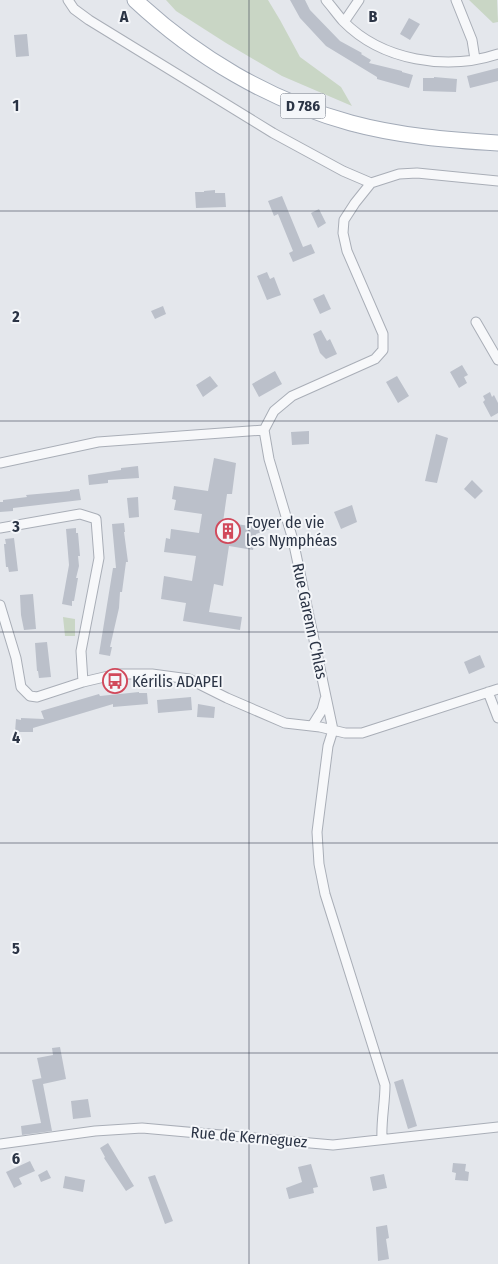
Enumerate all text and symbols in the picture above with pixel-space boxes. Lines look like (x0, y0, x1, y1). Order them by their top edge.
text: A (119, 7, 129, 26)
text: B (369, 7, 378, 26)
road number: D 786 (280, 94, 326, 118)
text: 1 (13, 96, 19, 115)
text: 2 (11, 307, 20, 326)
place label: Foyer de vie les Nymphéas (246, 513, 337, 550)
text: 3 (11, 517, 20, 536)
building icon: Foyer de vie les Nymphéas (215, 518, 241, 544)
street label: Rue Garenn C'hlas (288, 561, 332, 681)
bus stop icon: Kérilis ADAPEI (102, 668, 128, 694)
place label: Kérilis ADAPEI (132, 672, 223, 691)
text: 4 (12, 728, 20, 747)
text: 5 (12, 939, 20, 958)
street label: Rue de Kerneguez (190, 1122, 308, 1152)
text: 6 (12, 1149, 20, 1168)

